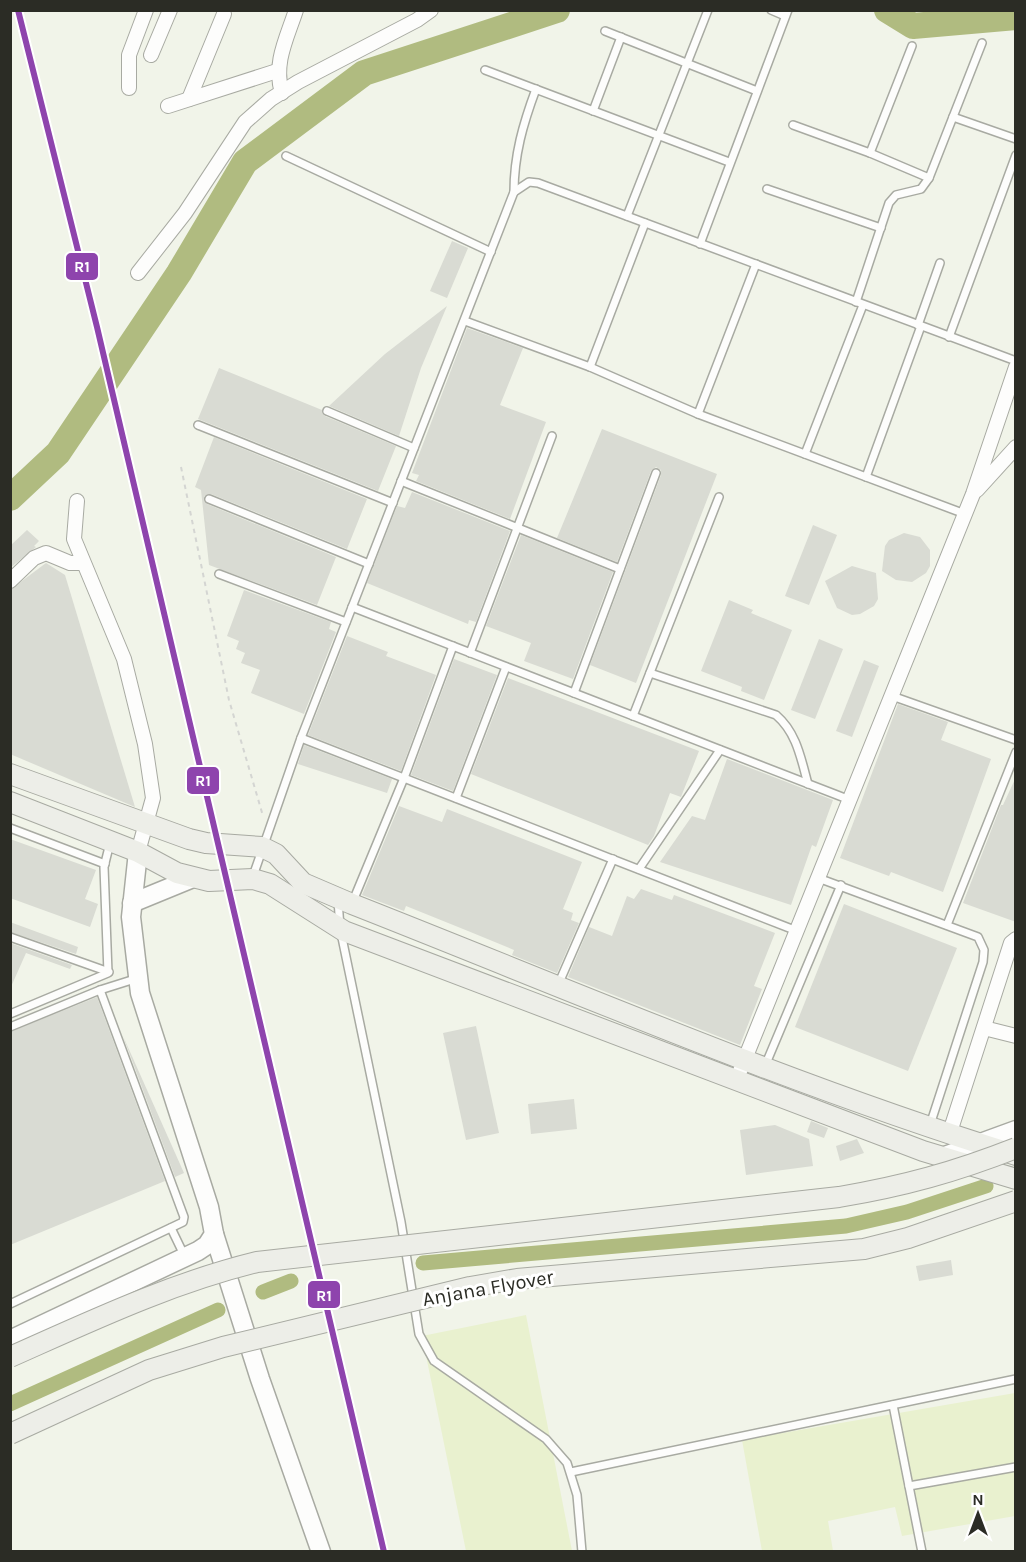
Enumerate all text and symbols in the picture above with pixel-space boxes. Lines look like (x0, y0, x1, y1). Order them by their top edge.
line badge: R1 (65, 252, 99, 281)
text: R1 (74, 257, 90, 276)
line badge: R1 (186, 766, 220, 795)
text: R1 (195, 771, 211, 790)
street label: Anjana Flyover (421, 1265, 556, 1311)
line badge: R1 (307, 1280, 341, 1309)
text: R1 (316, 1286, 332, 1305)
north arrow (948, 1484, 1008, 1544)
text: N (972, 1490, 984, 1509)

